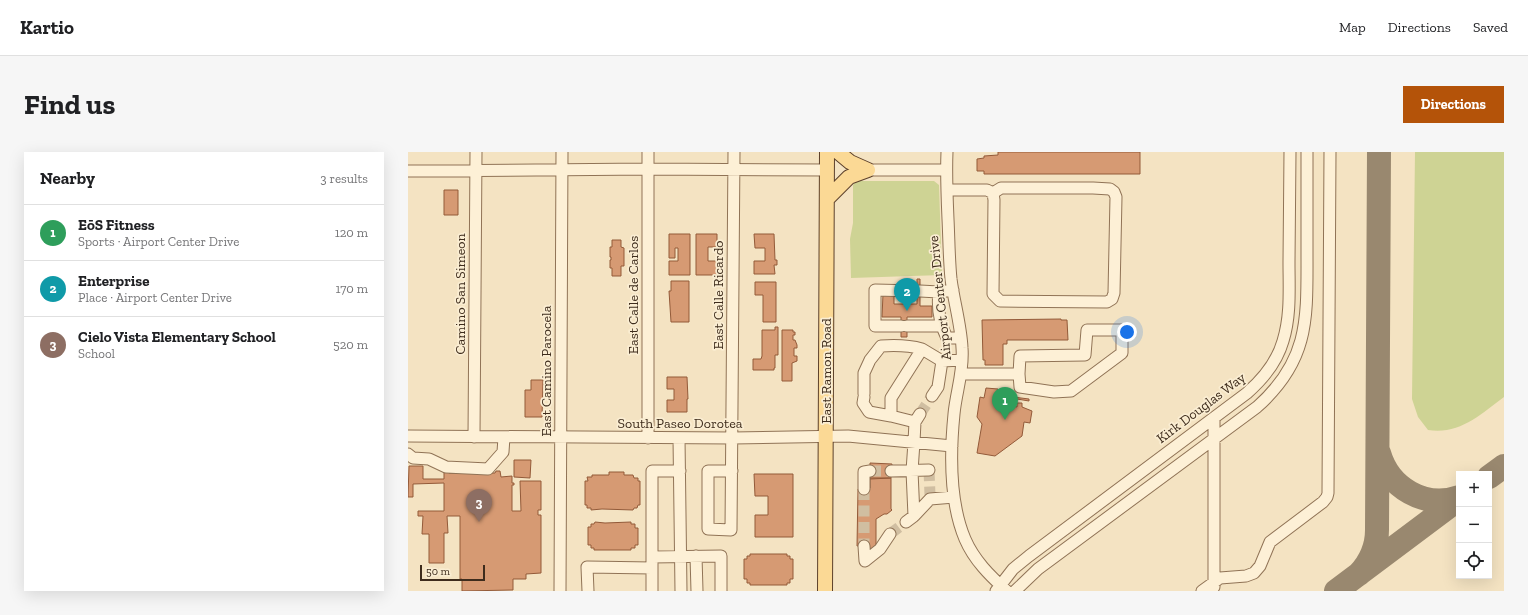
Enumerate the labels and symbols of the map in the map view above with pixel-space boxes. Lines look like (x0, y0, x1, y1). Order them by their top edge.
street label: Camino San Simeon (452, 234, 469, 354)
street label: Airport Center Drive (925, 234, 955, 361)
street label: East Calle de Carlos (625, 236, 642, 354)
street label: East Calle Ricardo (710, 240, 727, 350)
pin: 2 (894, 278, 920, 311)
street label: East Camino Parocela (538, 305, 555, 437)
street label: East Ramon Road (818, 318, 835, 424)
your location (1117, 322, 1137, 342)
street label: Kirk Douglas Way (1153, 368, 1250, 447)
pin: 1 (992, 387, 1018, 420)
street label: South Paseo Dorotea (617, 415, 743, 432)
pin: 3 (466, 489, 492, 522)
scale bar (420, 563, 485, 582)

